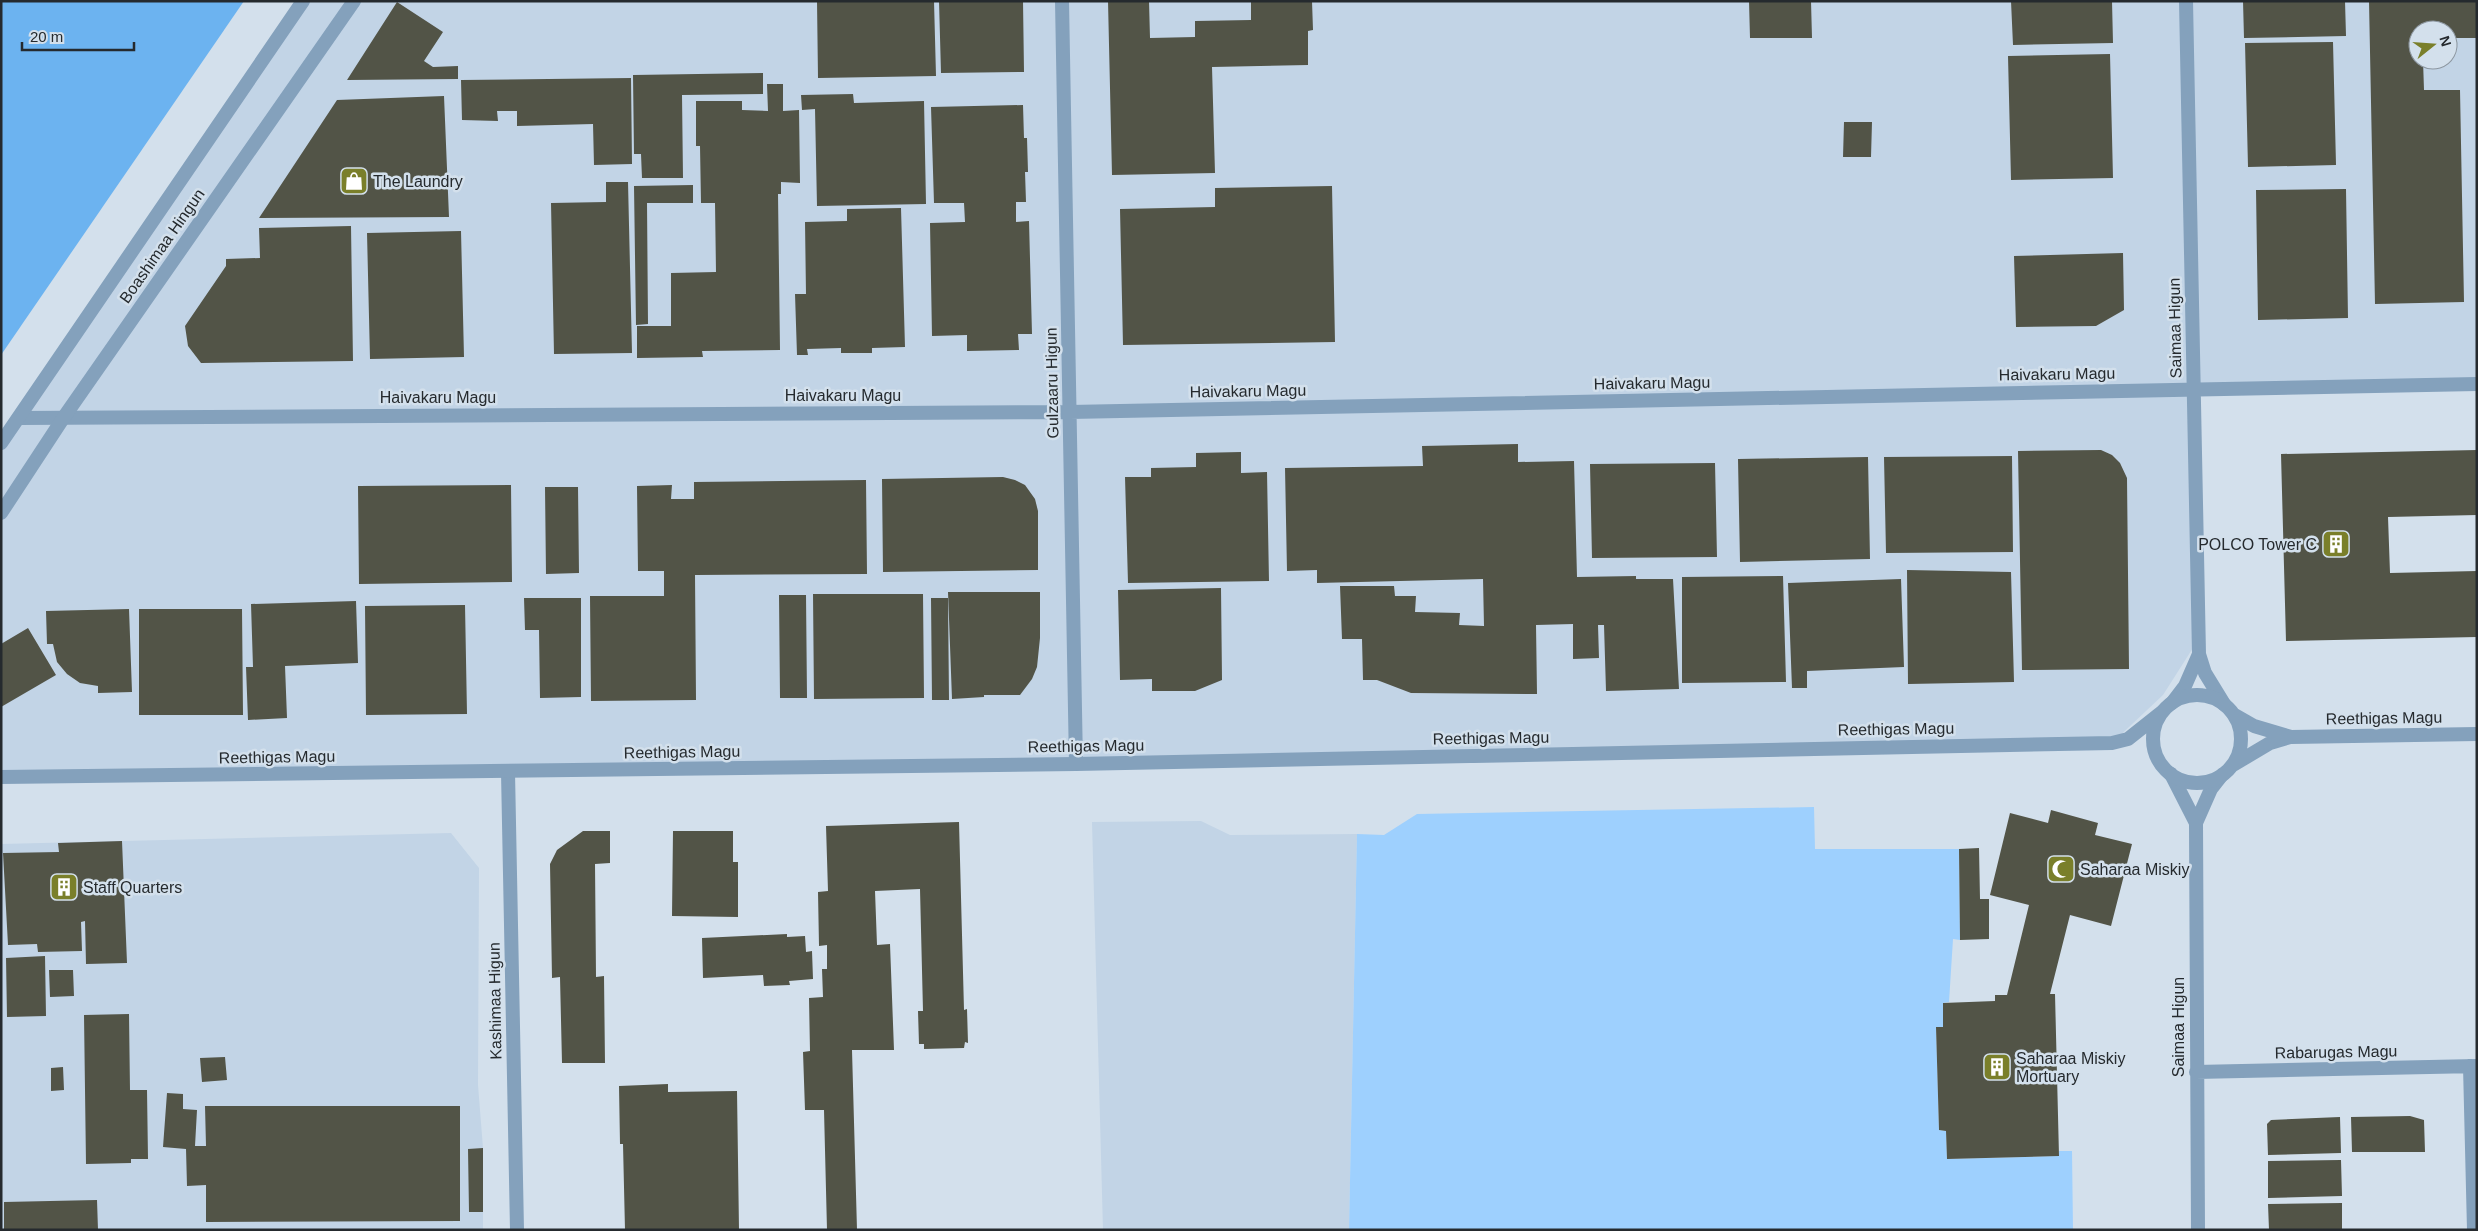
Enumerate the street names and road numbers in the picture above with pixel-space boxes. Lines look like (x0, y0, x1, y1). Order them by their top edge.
street label: Boashimaa Hingun (116, 186, 208, 306)
street label: Saimaa Higun (2166, 278, 2184, 378)
street label: Gulzaaru Higun (1043, 327, 1061, 439)
street label: Haivakaru Magu (1999, 364, 2115, 384)
street label: Haivakaru Magu (1594, 373, 1710, 393)
street label: Haivakaru Magu (1190, 381, 1306, 401)
street label: Haivakaru Magu (785, 387, 901, 404)
street label: Haivakaru Magu (380, 389, 496, 406)
street label: Reethigas Magu (2326, 708, 2442, 728)
street label: Reethigas Magu (1838, 719, 1954, 739)
street label: Reethigas Magu (1433, 728, 1549, 748)
street label: Reethigas Magu (1028, 736, 1144, 756)
street label: Reethigas Magu (624, 742, 740, 762)
street label: Reethigas Magu (219, 747, 335, 767)
street label: Kashimaa Higun (485, 942, 505, 1060)
street label: Saimaa Higun (2170, 977, 2187, 1077)
street label: Rabarugas Magu (2274, 1042, 2398, 1062)

